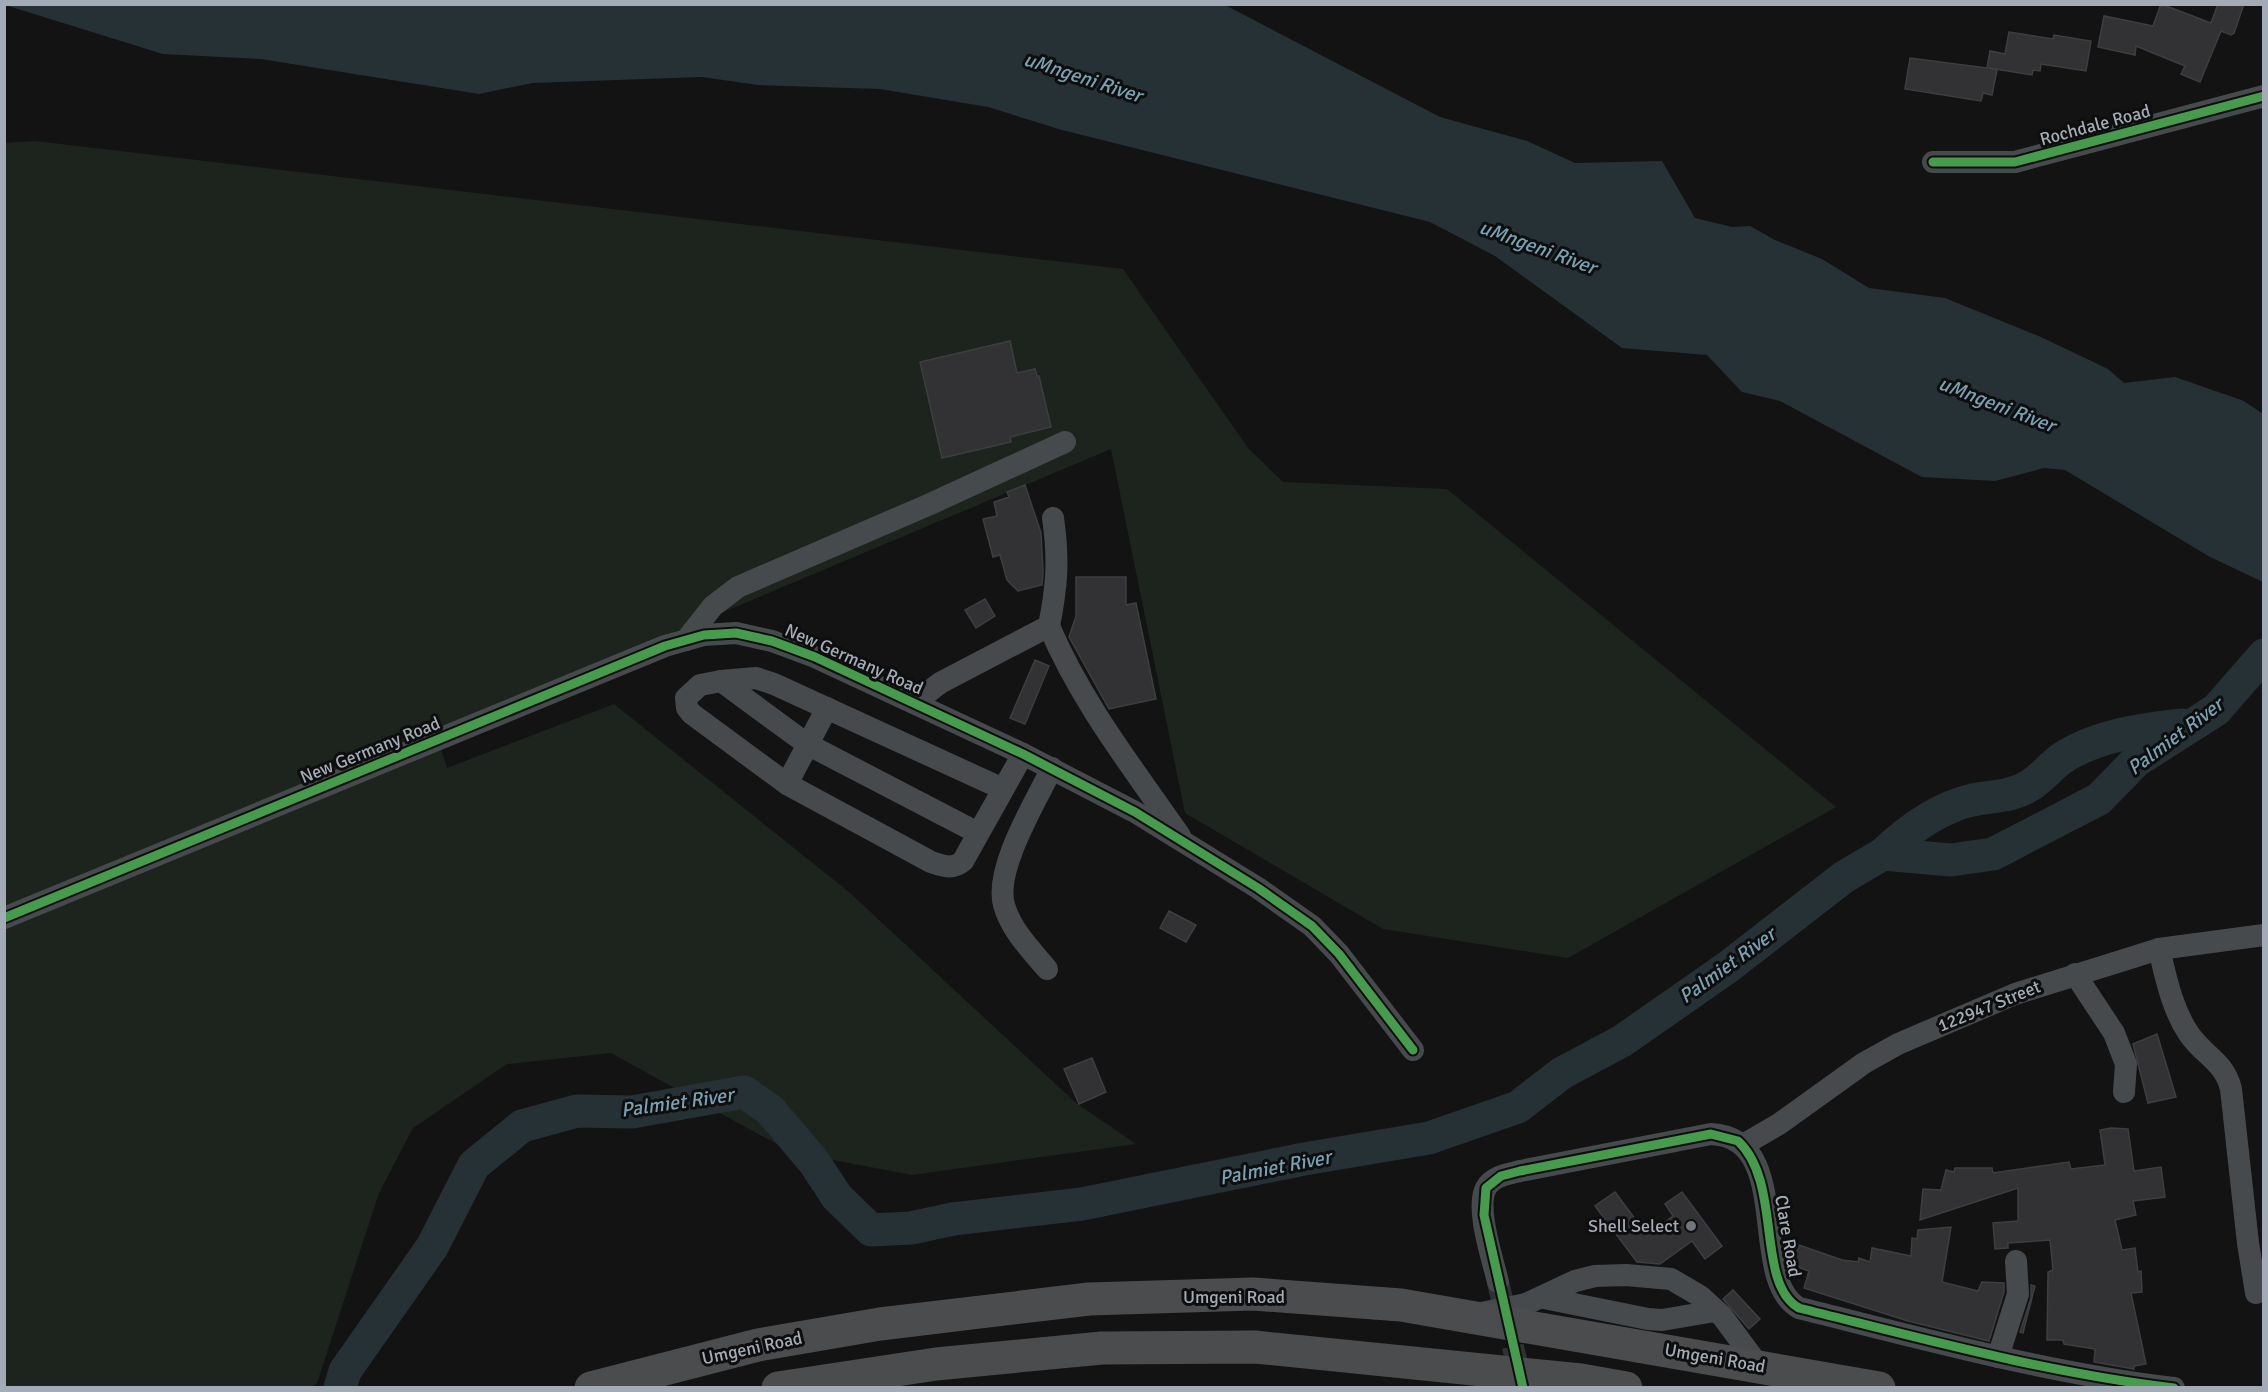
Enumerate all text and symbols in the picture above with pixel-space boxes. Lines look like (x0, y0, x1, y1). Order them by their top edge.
water label: uMngeni River (1021, 47, 1148, 109)
street label: Rochdale Road (2037, 100, 2153, 150)
water label: uMngeni River (1476, 215, 1602, 281)
water label: uMngeni River (1935, 371, 2061, 439)
street label: New Germany Road (781, 619, 927, 699)
water label: Palmiet River (2123, 691, 2230, 780)
street label: New Germany Road (297, 712, 443, 788)
water label: Palmiet River (1674, 920, 1783, 1009)
street label: 122947 Street (1934, 975, 2044, 1037)
water label: Palmiet River (619, 1082, 737, 1123)
water label: Palmiet River (1217, 1144, 1336, 1191)
street label: Clare Road (1770, 1193, 1806, 1279)
place label: Shell Select (1588, 1215, 1679, 1237)
marker: Shell Select (1684, 1219, 1698, 1233)
street label: Umgeni Road (1183, 1286, 1285, 1308)
street label: Umgeni Road (700, 1327, 804, 1369)
street label: Umgeni Road (1663, 1338, 1767, 1378)

